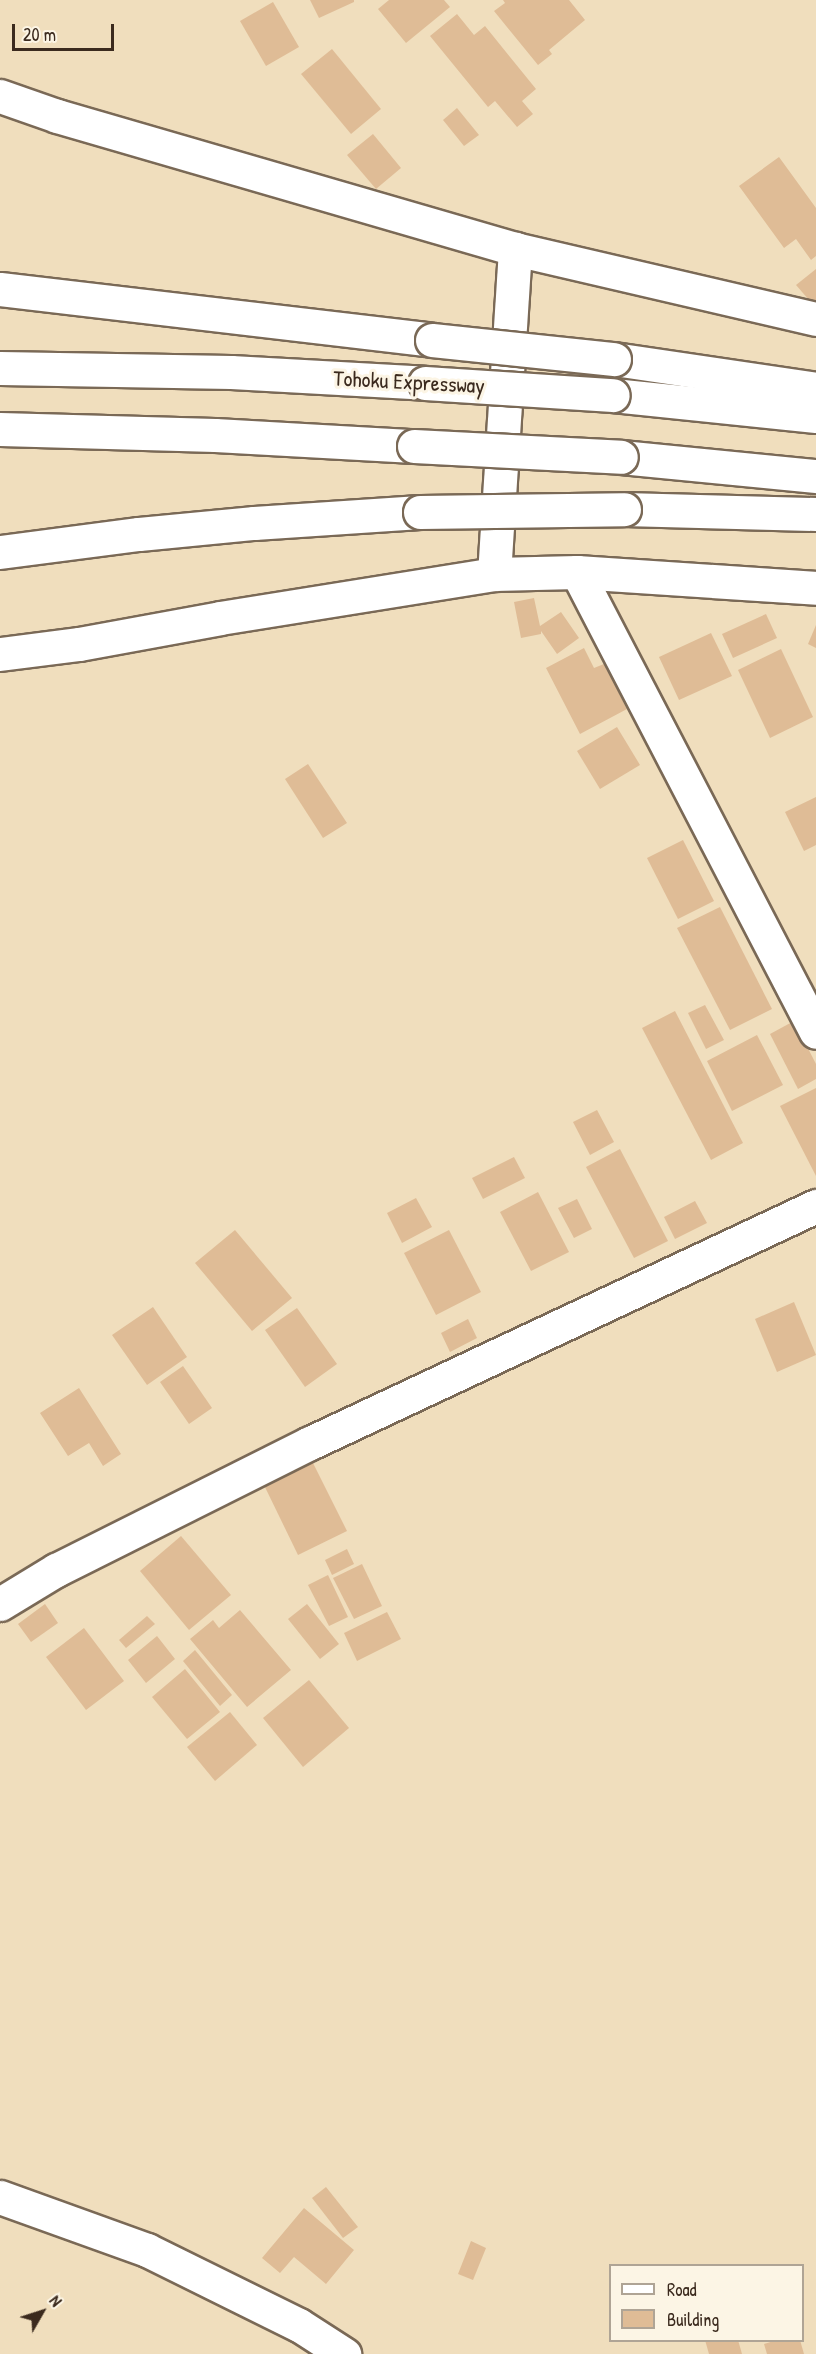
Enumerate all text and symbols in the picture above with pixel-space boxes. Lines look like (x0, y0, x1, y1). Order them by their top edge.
scale bar (15, 12, 117, 50)
text: 20 m (23, 22, 56, 47)
street label: Tohoku Expressway (333, 365, 485, 399)
legend (609, 2264, 804, 2342)
text: Road (667, 2277, 697, 2302)
north arrow (12, 2282, 72, 2342)
text: N (45, 2290, 67, 2311)
text: Building (667, 2307, 719, 2332)

